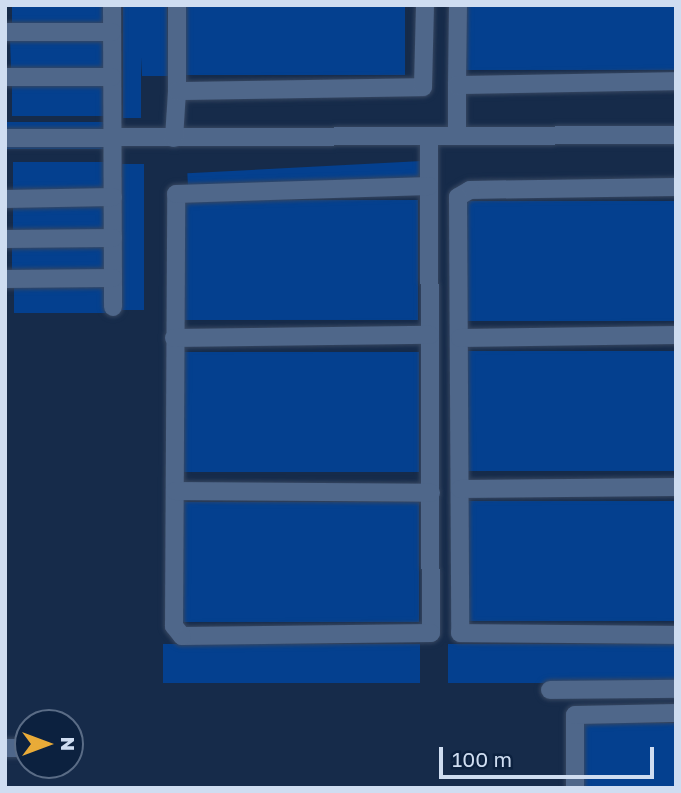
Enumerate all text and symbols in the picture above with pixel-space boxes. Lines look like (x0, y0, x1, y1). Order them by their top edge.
north arrow (14, 709, 84, 779)
scale bar (443, 734, 658, 778)
text: N (57, 737, 80, 751)
text: 100 m (452, 746, 512, 772)

